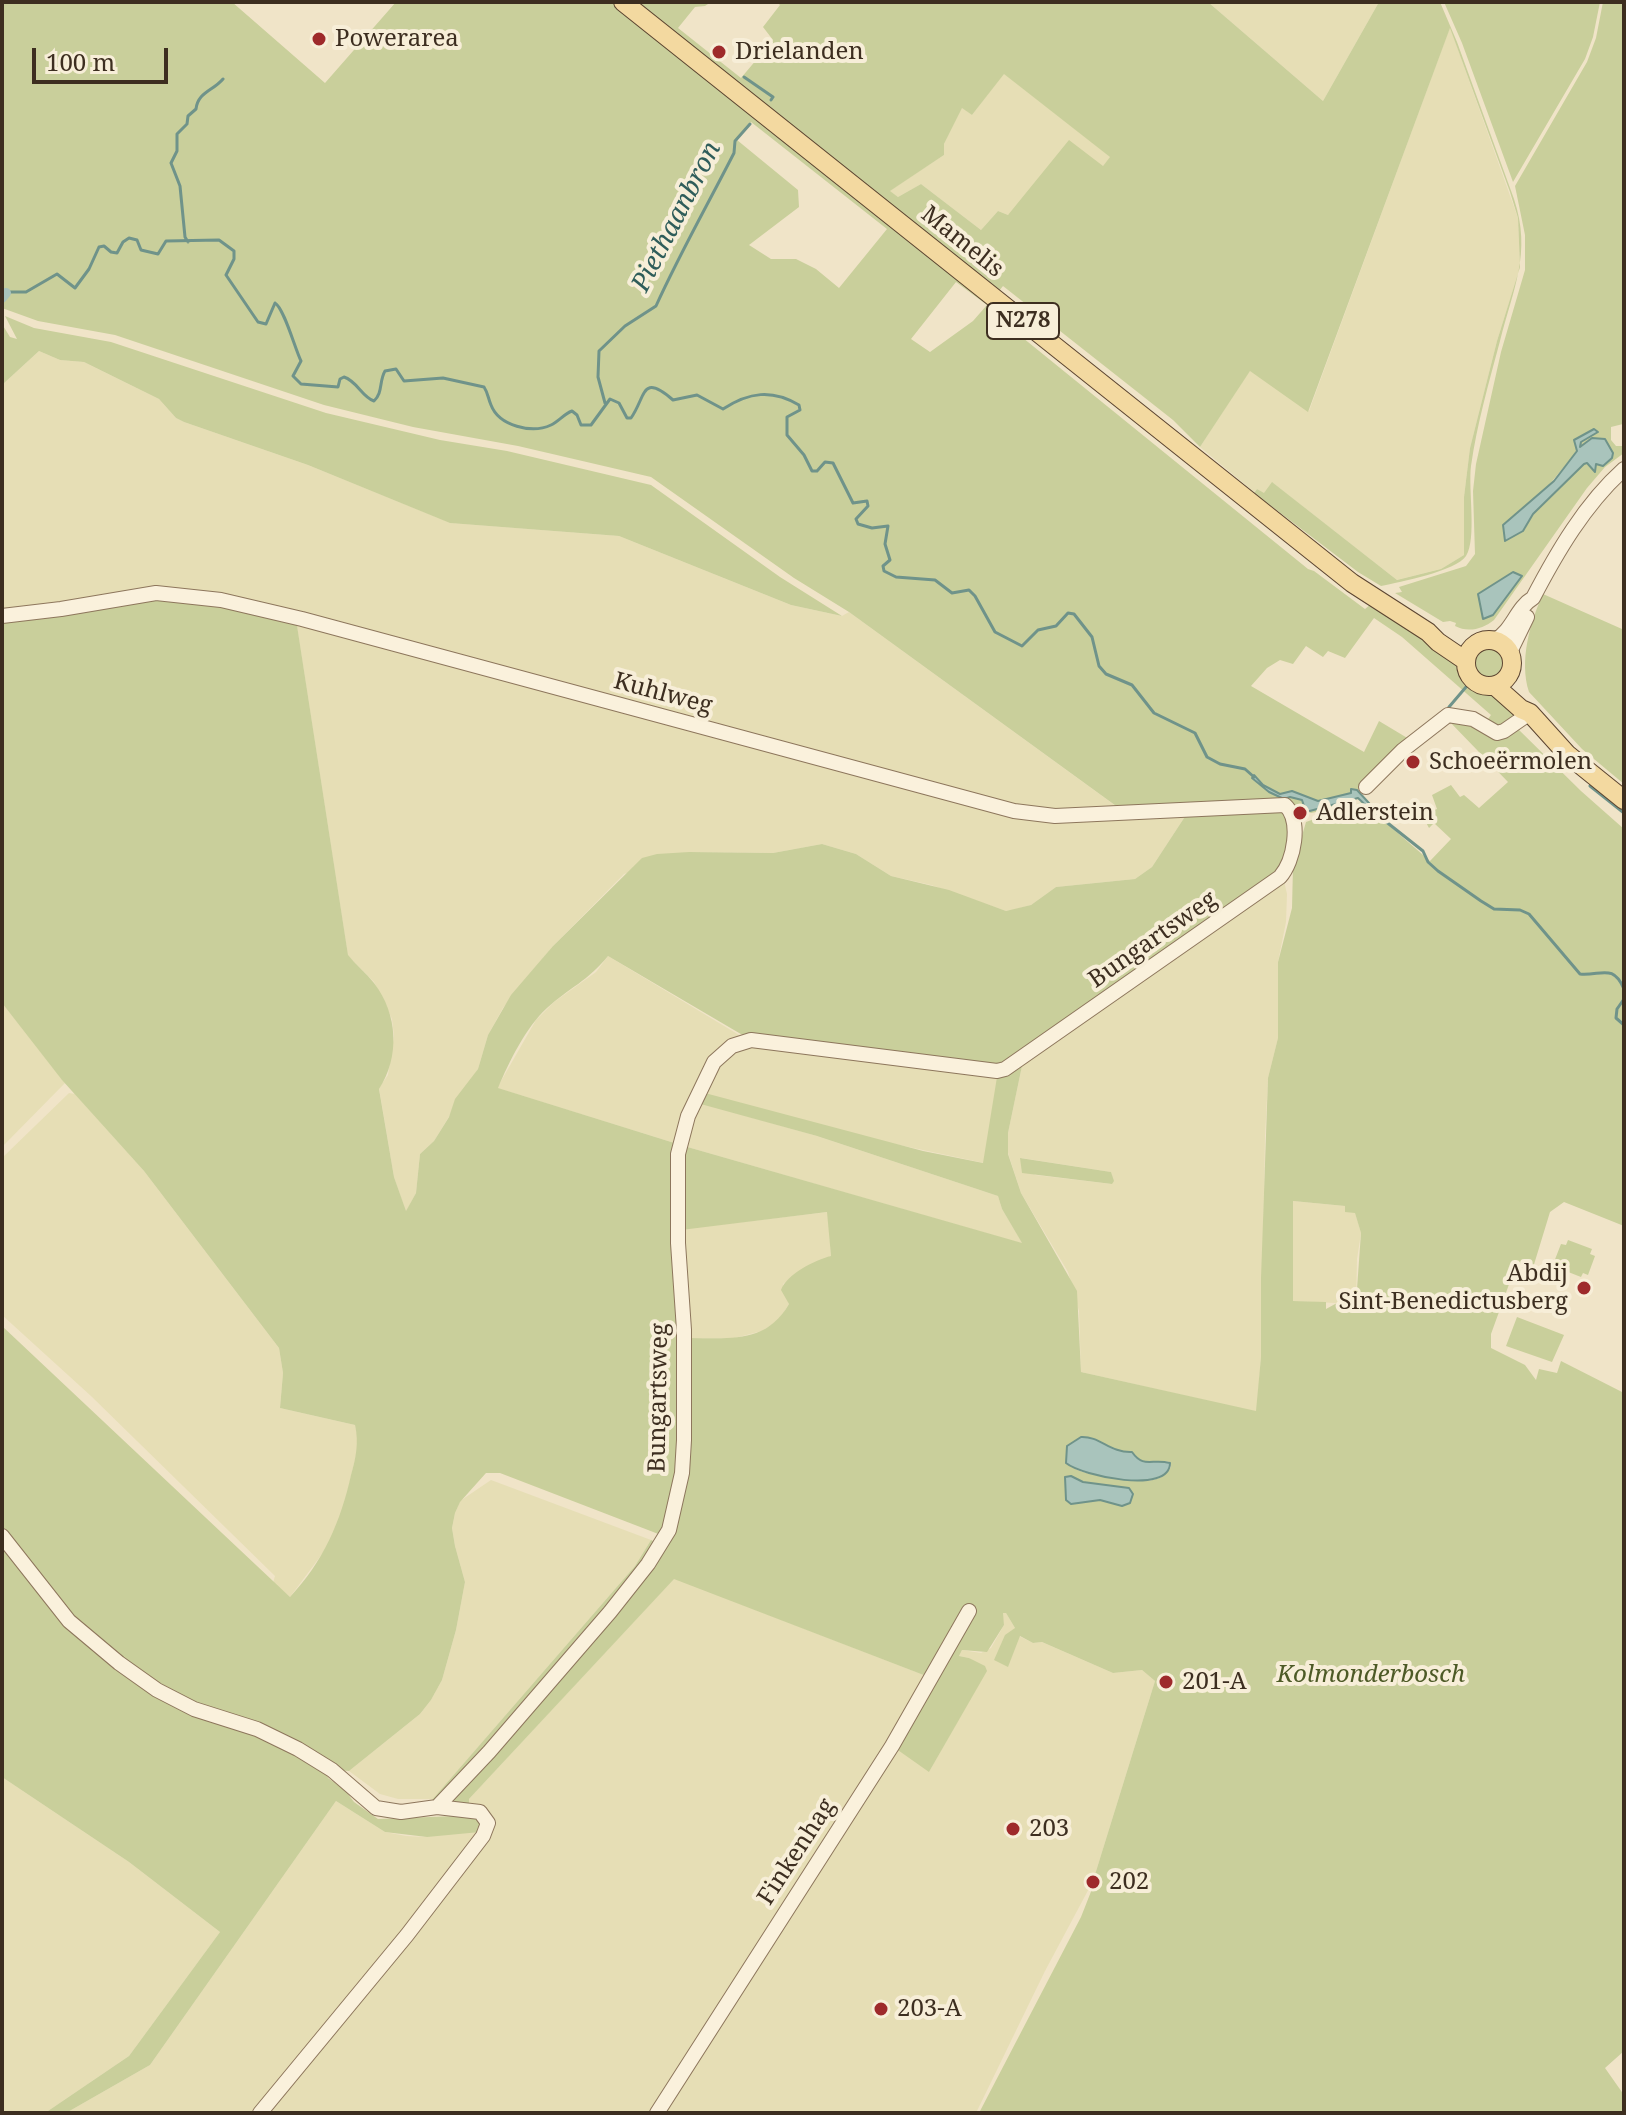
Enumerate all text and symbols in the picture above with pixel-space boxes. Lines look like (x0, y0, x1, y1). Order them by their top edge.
place label: Powerarea (335, 25, 459, 53)
marker: Powerarea (310, 30, 328, 48)
scale bar (36, 32, 172, 82)
place label: Drielanden (735, 38, 864, 66)
marker: Drielanden (710, 43, 728, 61)
text: 100 m (46, 45, 115, 78)
water label: Piethaanbron (626, 137, 728, 297)
street label: Mamelis (915, 200, 1009, 284)
road number: N278 (987, 303, 1059, 339)
street label: Kuhlweg (611, 667, 715, 721)
place label: Schoeërmolen (1429, 748, 1592, 776)
marker: Schoeërmolen (1404, 753, 1422, 771)
place label: Adlerstein (1316, 799, 1434, 827)
marker: Adlerstein (1291, 804, 1309, 822)
street label: Bungartsweg (1083, 885, 1223, 995)
place label: Abdij Sint-Benedictusberg (1339, 1260, 1568, 1316)
marker: Abdij Sint-Benedictusberg (1575, 1279, 1593, 1297)
street label: Bungartsweg (643, 1323, 675, 1473)
park label: Kolmonderbosch (1277, 1661, 1465, 1689)
place label: 201-A (1182, 1668, 1247, 1696)
marker: 201-A (1157, 1673, 1175, 1691)
street label: Finkenhag (752, 1793, 842, 1911)
place label: 203 (1029, 1815, 1069, 1843)
marker: 203 (1004, 1820, 1022, 1838)
place label: 202 (1109, 1868, 1149, 1896)
marker: 202 (1084, 1873, 1102, 1891)
place label: 203-A (897, 1995, 962, 2023)
marker: 203-A (872, 2000, 890, 2018)

